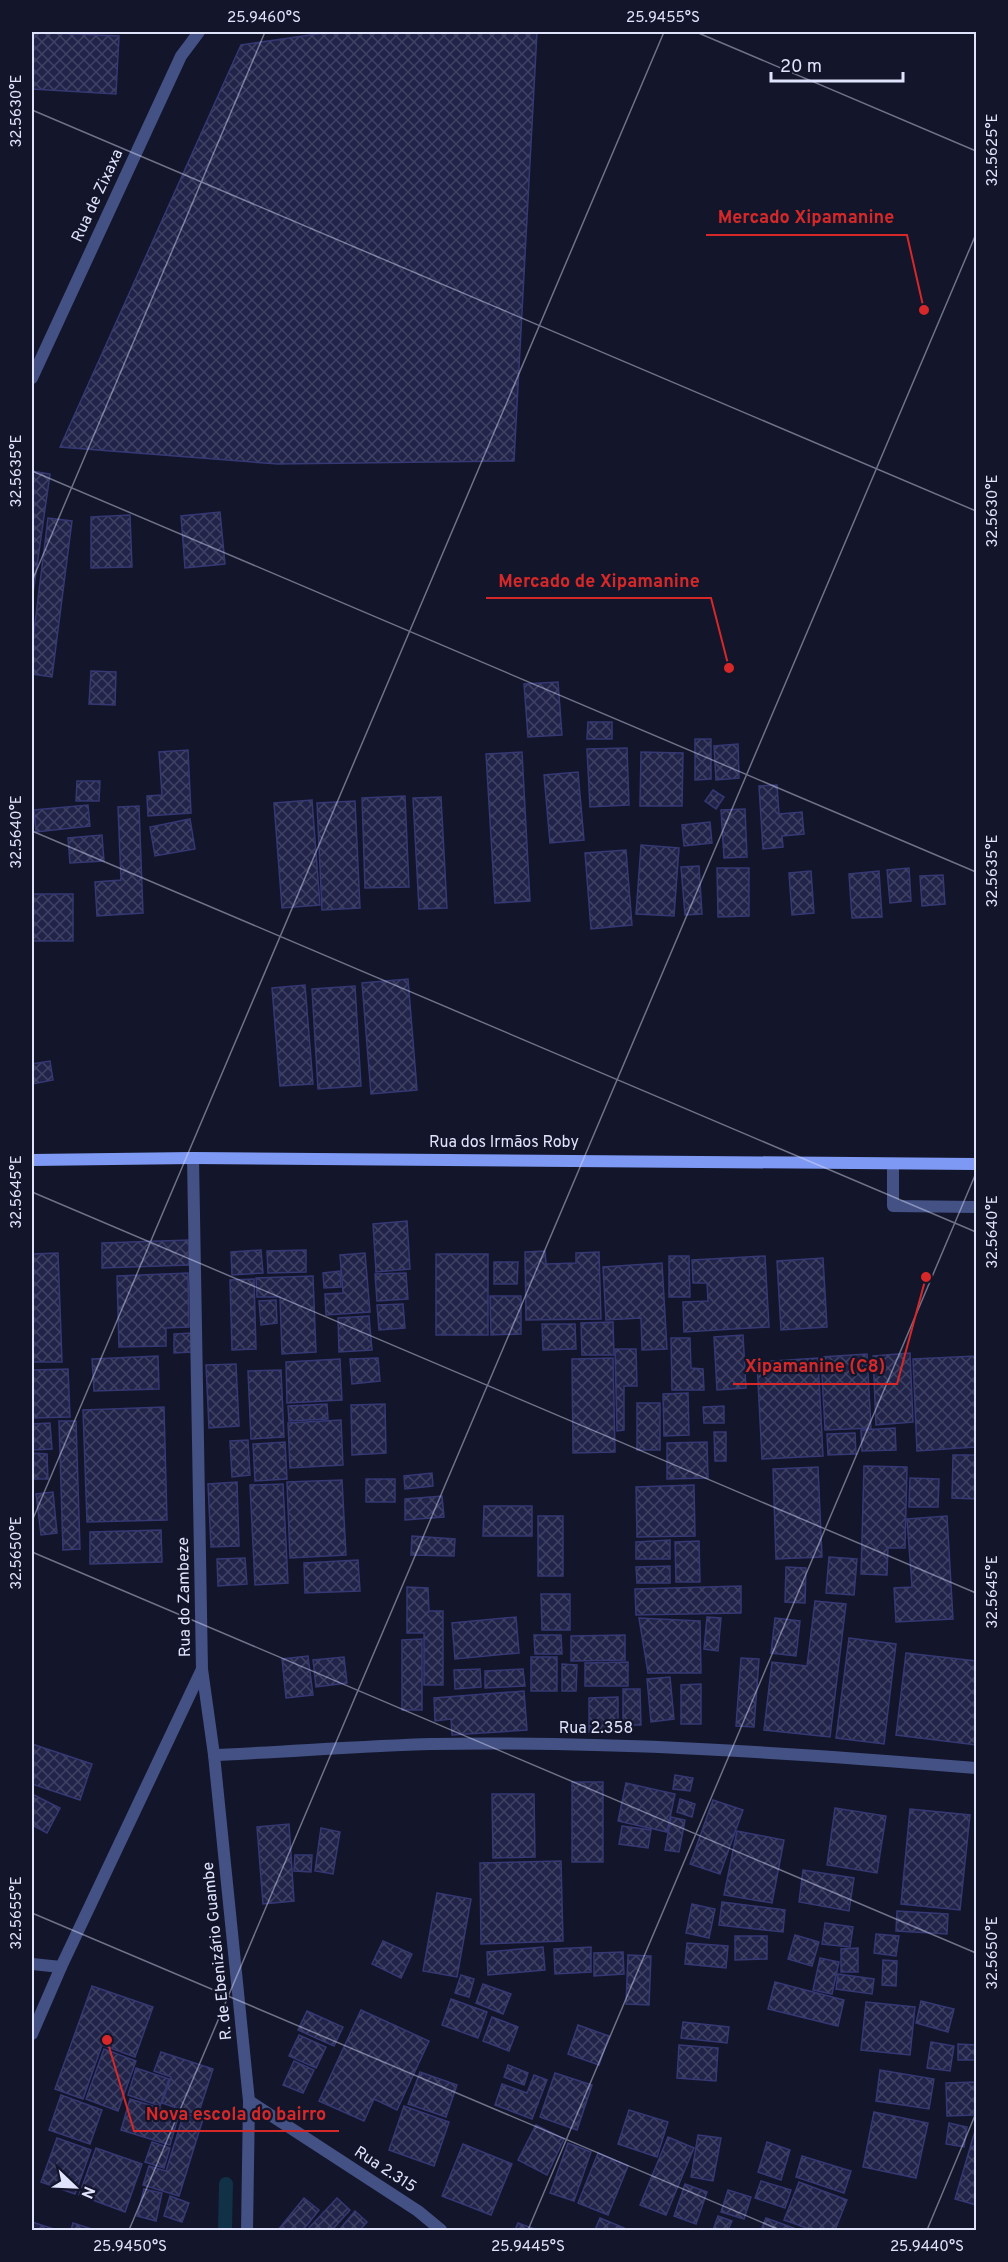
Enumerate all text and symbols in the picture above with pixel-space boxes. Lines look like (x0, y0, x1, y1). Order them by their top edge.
text: 25.9460°S (227, 9, 301, 28)
text: 25.9455°S (626, 9, 700, 28)
scale bar (771, 45, 903, 83)
text: 20 m (780, 56, 822, 79)
text: 32.5630°E (8, 74, 27, 148)
text: 32.5625°E (984, 113, 1003, 187)
street label: Rua de Zixaxa (68, 146, 128, 246)
callout: Mercado Xipamanine (706, 199, 907, 235)
text: Mercado Xipamanine (718, 207, 894, 230)
text: 32.5635°E (8, 434, 27, 508)
text: 32.5630°E (984, 474, 1003, 548)
callout: Mercado de Xipamanine (486, 562, 711, 598)
text: Mercado de Xipamanine (498, 571, 700, 594)
text: 32.5640°E (8, 795, 27, 869)
text: 32.5635°E (984, 834, 1003, 908)
street label: Rua dos Irmãos Roby (429, 1133, 579, 1153)
text: 32.5645°E (8, 1155, 27, 1229)
text: 32.5640°E (984, 1195, 1003, 1269)
callout: Xipamanine (C8) (733, 1348, 897, 1384)
text: Xipamanine (C8) (745, 1356, 885, 1379)
text: 32.5650°E (8, 1516, 27, 1590)
street label: Rua do Zambeze (174, 1537, 196, 1657)
text: 32.5645°E (984, 1555, 1003, 1629)
street label: Rua 2.358 (559, 1719, 633, 1739)
street label: R. de Ebenizário Guambe (199, 1861, 237, 2041)
text: 32.5655°E (8, 1876, 27, 1950)
text: 32.5650°E (984, 1916, 1003, 1990)
callout: Nova escola do bairro (134, 2095, 339, 2131)
text: Nova escola do bairro (146, 2104, 326, 2127)
street label: Rua 2.315 (350, 2142, 420, 2198)
north arrow (45, 2157, 105, 2217)
text: N (76, 2183, 98, 2201)
text: 25.9450°S (93, 2238, 167, 2257)
text: 25.9445°S (491, 2238, 565, 2257)
text: 25.9440°S (890, 2238, 964, 2257)

